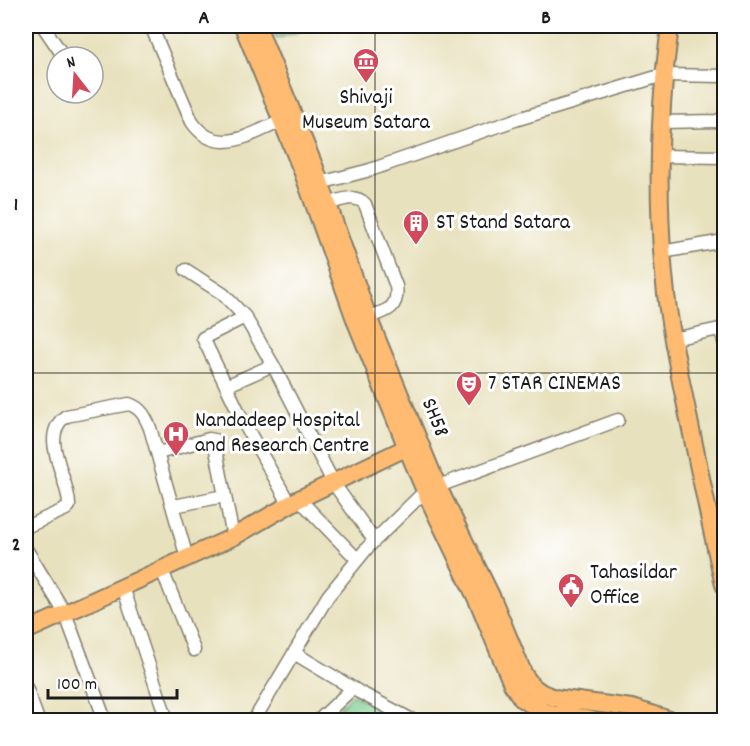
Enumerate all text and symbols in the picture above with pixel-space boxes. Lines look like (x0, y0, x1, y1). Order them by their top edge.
text: A (199, 5, 210, 33)
text: B (541, 5, 551, 33)
north arrow (45, 45, 105, 105)
museum icon: Shivaji Museum Satara (351, 46, 381, 84)
text: N (64, 51, 79, 75)
place label: Shivaji Museum Satara (302, 83, 431, 139)
text: 1 (14, 192, 18, 220)
building icon: ST Stand Satara (401, 208, 431, 246)
place label: ST Stand Satara (436, 208, 571, 239)
theatre icon: 7 STAR CINEMAS (454, 369, 484, 407)
place label: 7 STAR CINEMAS (488, 369, 621, 400)
street label: SH58 (412, 394, 456, 442)
place label: Nandadeep Hospital and Research Centre (195, 406, 369, 462)
hospital icon: Nandadeep Hospital and Research Centre (161, 419, 191, 457)
text: 2 (12, 532, 20, 560)
place label: Tahasildar Office (590, 558, 678, 614)
public building icon: Tahasildar Office (556, 571, 586, 609)
scale bar (48, 662, 177, 700)
text: 100 m (57, 673, 97, 698)

